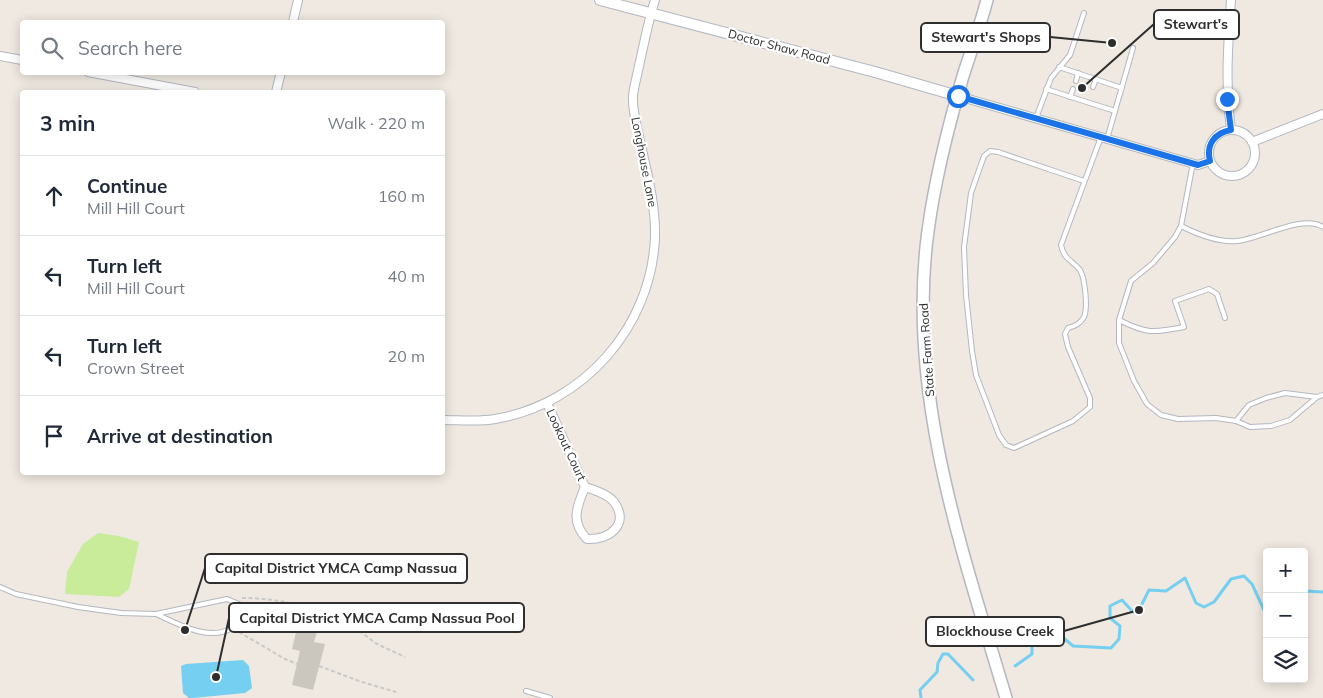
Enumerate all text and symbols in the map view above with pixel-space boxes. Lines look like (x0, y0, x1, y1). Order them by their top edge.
callout: Stewart's (1154, 10, 1239, 39)
text: Stewart's (1164, 15, 1228, 33)
search box (20, 20, 445, 75)
callout: Stewart's Shops (921, 23, 1050, 52)
street label: Doctor Shaw Road (727, 26, 832, 67)
text: Stewart's Shops (931, 28, 1041, 46)
icon: search (38, 34, 66, 62)
text: Search here (78, 36, 182, 60)
route start (947, 85, 970, 108)
route end (1216, 88, 1239, 111)
text: 3 min (40, 110, 95, 136)
text: Walk · 220 m (327, 113, 425, 133)
street label: Longhouse Lane (628, 116, 661, 208)
text: Continue (87, 174, 167, 198)
icon: ahead (40, 182, 68, 210)
text: 160 m (378, 186, 425, 206)
text: Mill Hill Court (87, 198, 185, 218)
text: Turn left (87, 254, 162, 278)
icon: left (40, 262, 68, 290)
text: 40 m (388, 266, 425, 286)
text: Mill Hill Court (87, 278, 185, 298)
street label: State Farm Road (916, 303, 937, 397)
text: Turn left (87, 334, 162, 358)
icon: left (40, 342, 68, 370)
text: 20 m (388, 346, 425, 366)
text: Crown Street (87, 358, 184, 378)
street label: Lookout Court (543, 406, 590, 483)
icon: arrive (40, 422, 68, 450)
text: Arrive at destination (87, 424, 273, 448)
map controls (1263, 548, 1308, 683)
button: + (1263, 548, 1308, 593)
callout: Capital District YMCA Camp Nassua (205, 554, 467, 583)
text: Capital District YMCA Camp Nassua (215, 559, 457, 577)
button: − (1263, 593, 1308, 638)
callout: Capital District YMCA Camp Nassua Pool (229, 603, 524, 632)
text: Capital District YMCA Camp Nassua Pool (239, 609, 515, 627)
callout: Blockhouse Creek (926, 617, 1064, 646)
text: Blockhouse Creek (936, 622, 1054, 640)
button: layers (1263, 638, 1308, 683)

